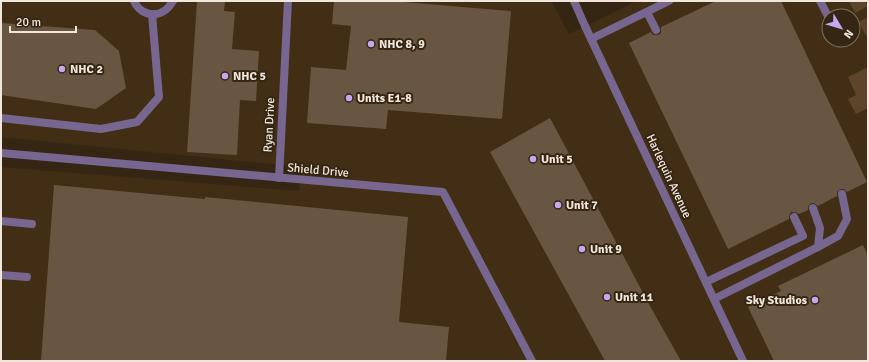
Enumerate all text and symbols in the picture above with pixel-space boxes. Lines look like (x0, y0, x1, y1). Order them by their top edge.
scale bar (10, 8, 76, 34)
north arrow (821, 8, 861, 48)
text: 20 m (16, 15, 41, 30)
text: N (841, 27, 856, 41)
place label: NHC 8, 9 (379, 37, 425, 52)
marker: NHC 8, 9 (366, 39, 376, 49)
place label: NHC 2 (70, 62, 103, 77)
marker: NHC 2 (57, 64, 67, 74)
place label: NHC 5 (233, 69, 266, 84)
marker: NHC 5 (220, 71, 230, 81)
place label: Units E1-8 (357, 91, 412, 106)
marker: Units E1-8 (344, 93, 354, 103)
street label: Ryan Drive (261, 97, 278, 153)
street label: Harlequin Avenue (643, 132, 695, 221)
place label: Unit 5 (541, 152, 573, 167)
marker: Unit 5 (528, 154, 538, 164)
street label: Shield Drive (287, 160, 349, 181)
place label: Unit 7 (566, 198, 598, 213)
marker: Unit 7 (553, 200, 563, 210)
place label: Unit 9 (590, 242, 622, 257)
marker: Unit 9 (577, 244, 587, 254)
place label: Unit 11 (615, 290, 654, 305)
marker: Unit 11 (602, 292, 612, 302)
place label: Sky Studios (746, 293, 808, 308)
marker: Sky Studios (810, 295, 820, 305)

